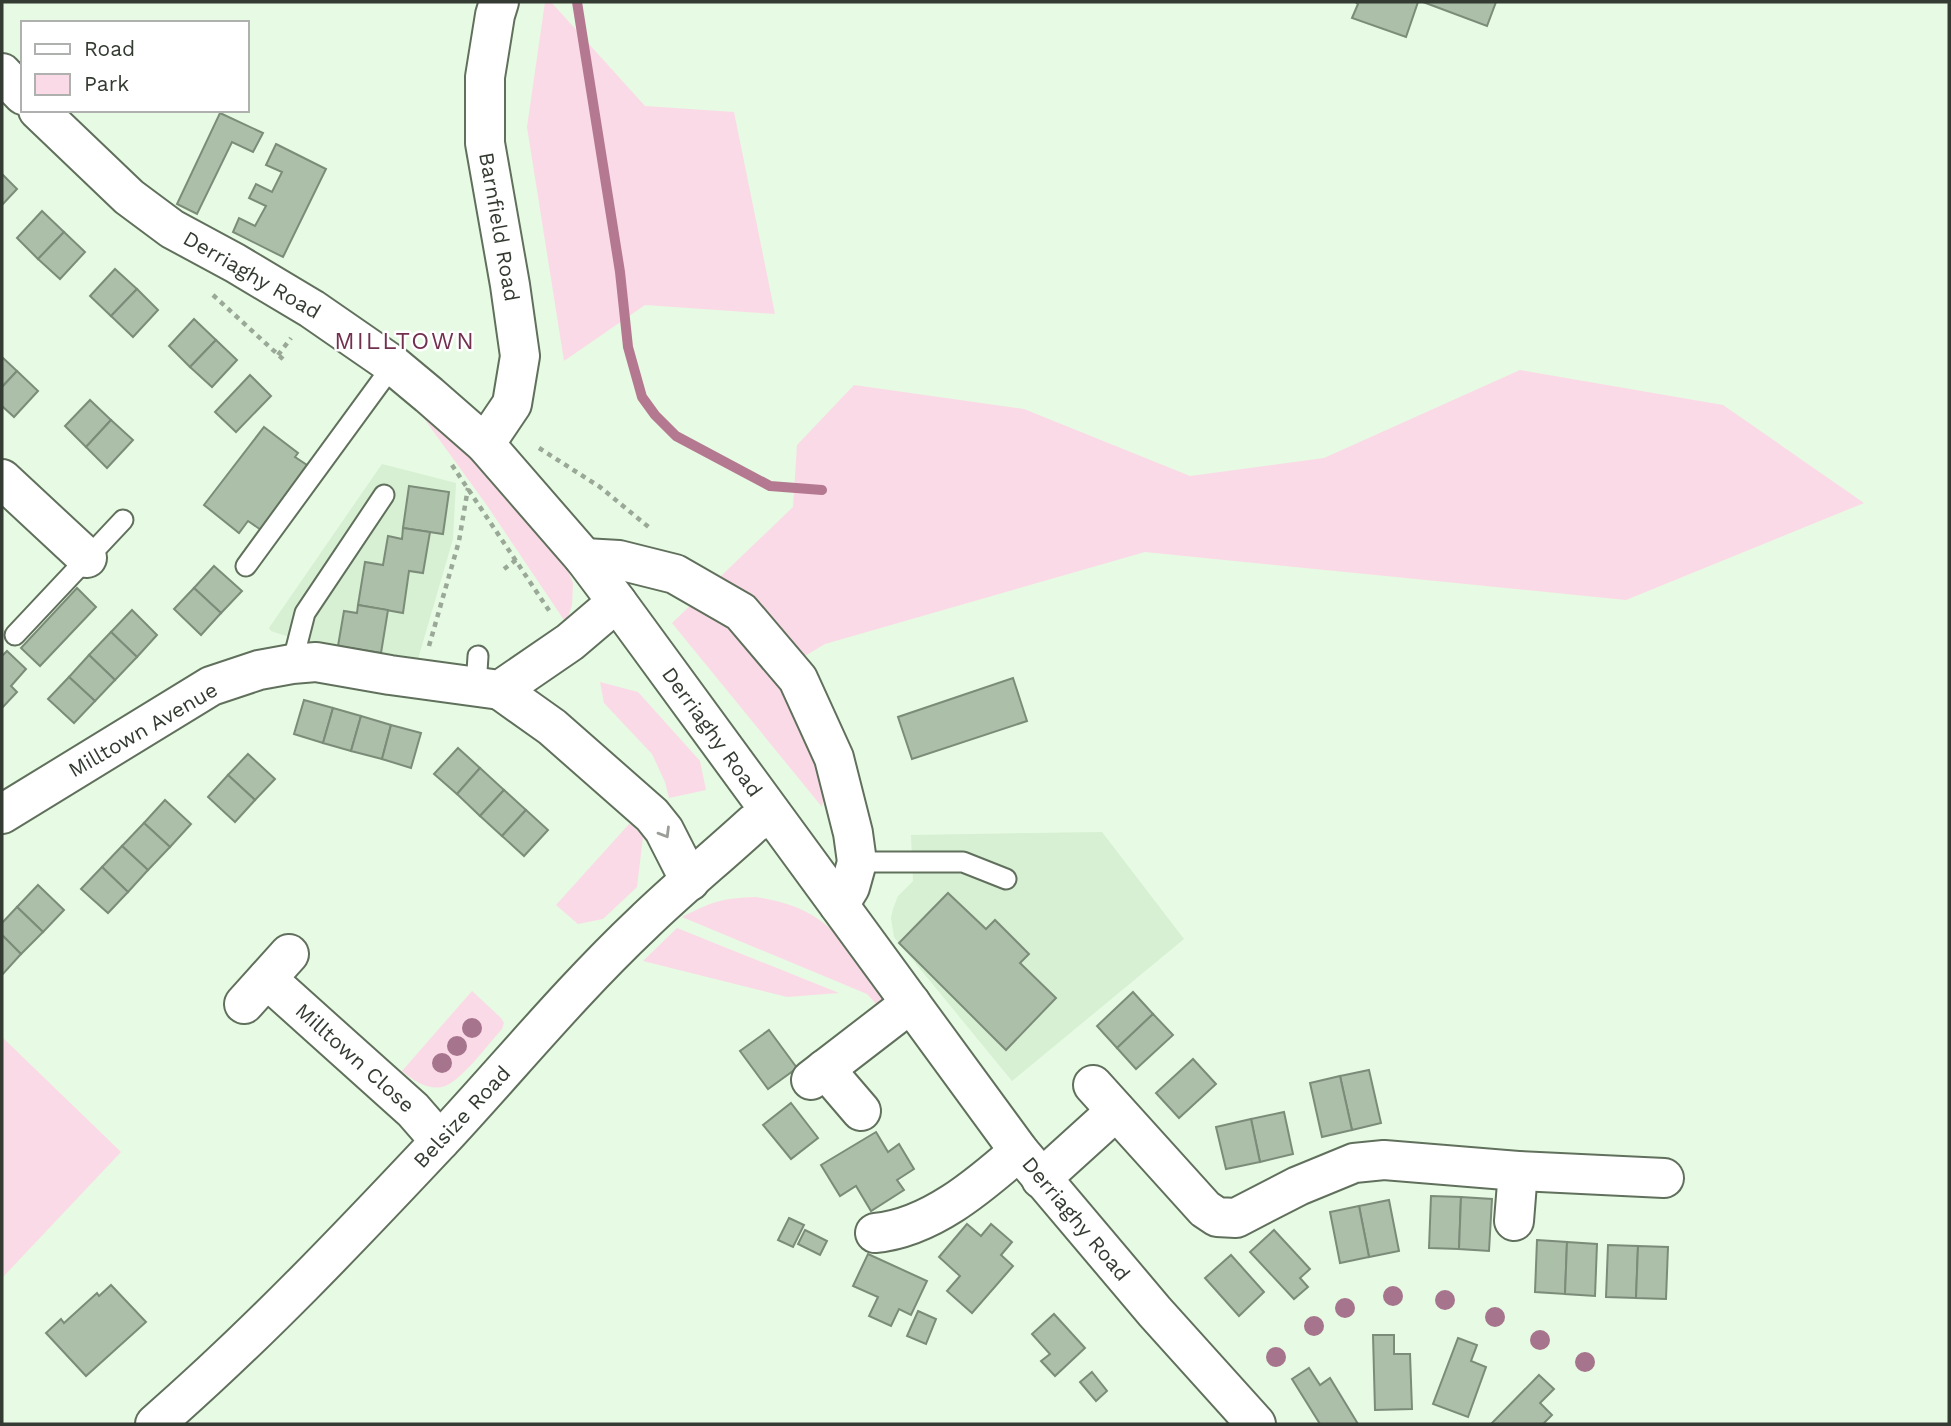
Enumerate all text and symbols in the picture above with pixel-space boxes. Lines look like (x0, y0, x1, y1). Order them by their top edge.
legend (21, 21, 248, 112)
text: Road (84, 36, 135, 61)
text: Park (84, 71, 129, 96)
street label: Barnfield Road (474, 150, 525, 303)
street label: Derriaghy Road (179, 225, 325, 324)
district label: MILLTOWN (334, 327, 476, 355)
street label: Derriaghy Road (657, 662, 768, 802)
street label: Milltown Avenue (64, 677, 222, 782)
one-way arrow (656, 826, 669, 839)
street label: Milltown Close (291, 998, 420, 1118)
street label: Belsize Road (408, 1060, 515, 1173)
street label: Derriaghy Road (1017, 1151, 1136, 1286)

